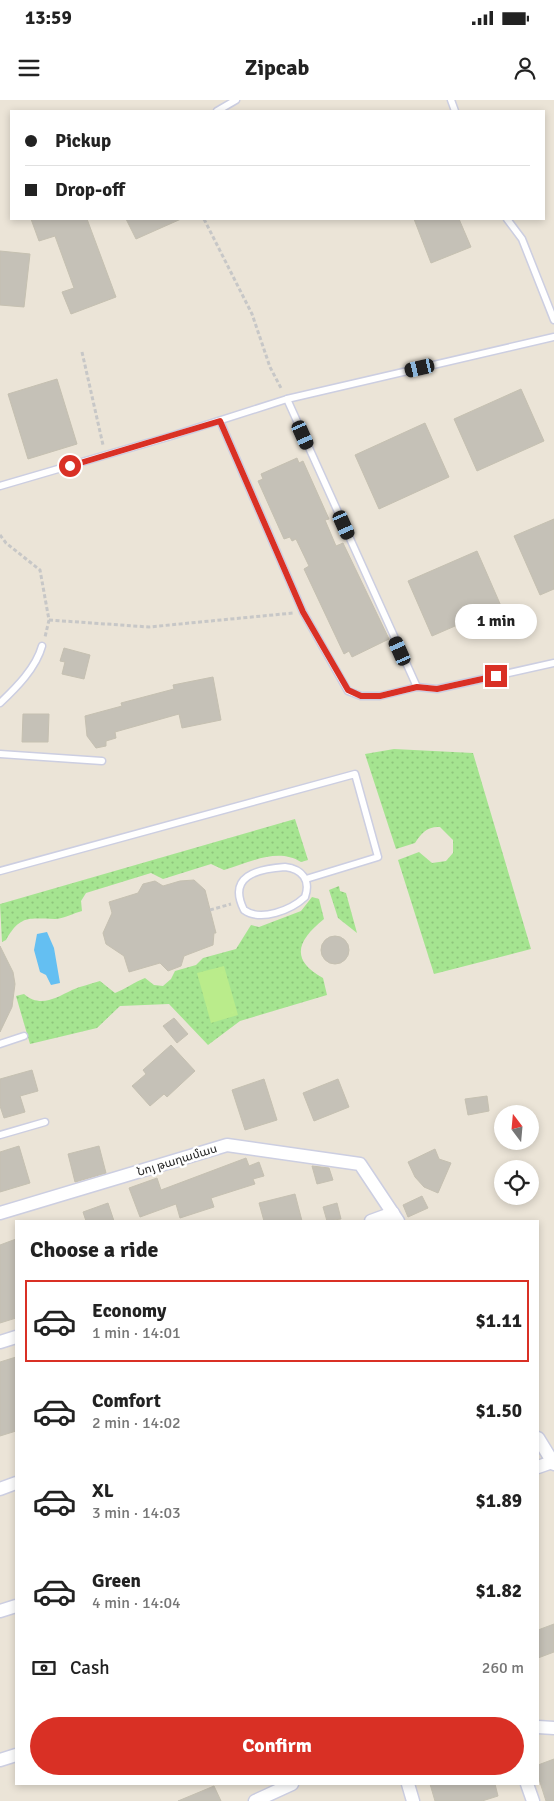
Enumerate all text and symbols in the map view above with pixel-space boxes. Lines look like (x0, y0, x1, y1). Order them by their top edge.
text: 13:59 (25, 6, 72, 30)
icon: menu (15, 54, 43, 82)
text: Zipcab (245, 54, 309, 81)
icon: person (511, 54, 539, 82)
text: Pickup (55, 129, 111, 153)
text: Drop-off (55, 178, 125, 202)
car (403, 357, 436, 379)
car (290, 418, 315, 452)
route start (59, 455, 81, 477)
car (331, 508, 356, 542)
callout: 1 min (455, 604, 537, 638)
text: 1 min (477, 611, 515, 631)
car (387, 634, 412, 668)
route end (485, 665, 507, 687)
north arrow (494, 1105, 539, 1150)
map controls (494, 1105, 539, 1205)
street label: Նոյ թաղամաս (135, 1141, 219, 1180)
button: locate (494, 1160, 539, 1205)
text: Choose a ride (30, 1236, 158, 1263)
icon: car (32, 1299, 77, 1344)
text: Economy (92, 1299, 166, 1323)
text: $1.11 (476, 1309, 522, 1333)
text: 1 min · 14:01 (92, 1323, 181, 1343)
icon: car (32, 1389, 77, 1434)
text: Comfort (92, 1389, 161, 1413)
text: $1.50 (476, 1399, 522, 1423)
text: 2 min · 14:02 (92, 1413, 181, 1433)
icon: car (32, 1479, 77, 1524)
text: XL (92, 1479, 114, 1503)
text: $1.89 (476, 1489, 522, 1513)
text: 3 min · 14:03 (92, 1503, 181, 1523)
icon: car (32, 1569, 77, 1614)
text: Green (92, 1569, 141, 1593)
text: $1.82 (476, 1579, 522, 1603)
text: 4 min · 14:04 (92, 1593, 181, 1613)
icon: cash (30, 1654, 58, 1682)
text: Cash (70, 1656, 110, 1680)
text: 260 m (482, 1658, 524, 1678)
button: Confirm (30, 1717, 524, 1775)

